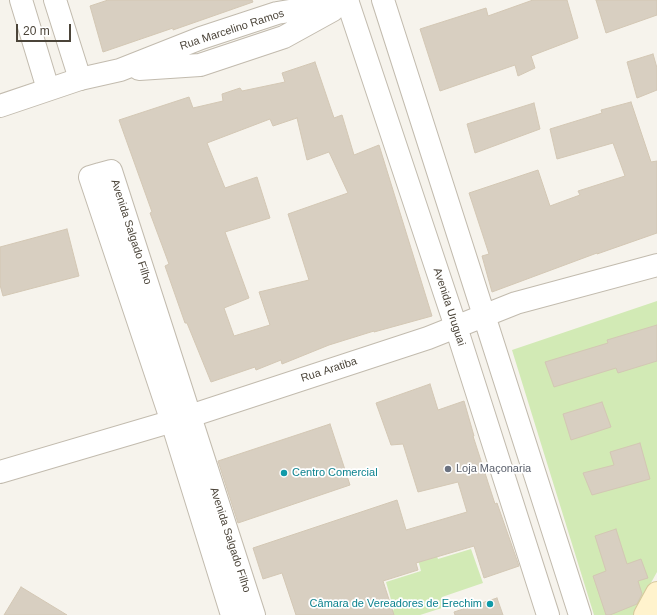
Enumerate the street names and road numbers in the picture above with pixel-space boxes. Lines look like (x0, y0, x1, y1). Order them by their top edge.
street label: Rua Marcelino Ramos (178, 7, 286, 53)
street label: Avenida Salgado Filho (108, 178, 154, 286)
street label: Avenida Uruguai (430, 266, 468, 348)
street label: Rua Aratiba (299, 355, 359, 385)
street label: Avenida Salgado Filho (207, 486, 253, 594)

